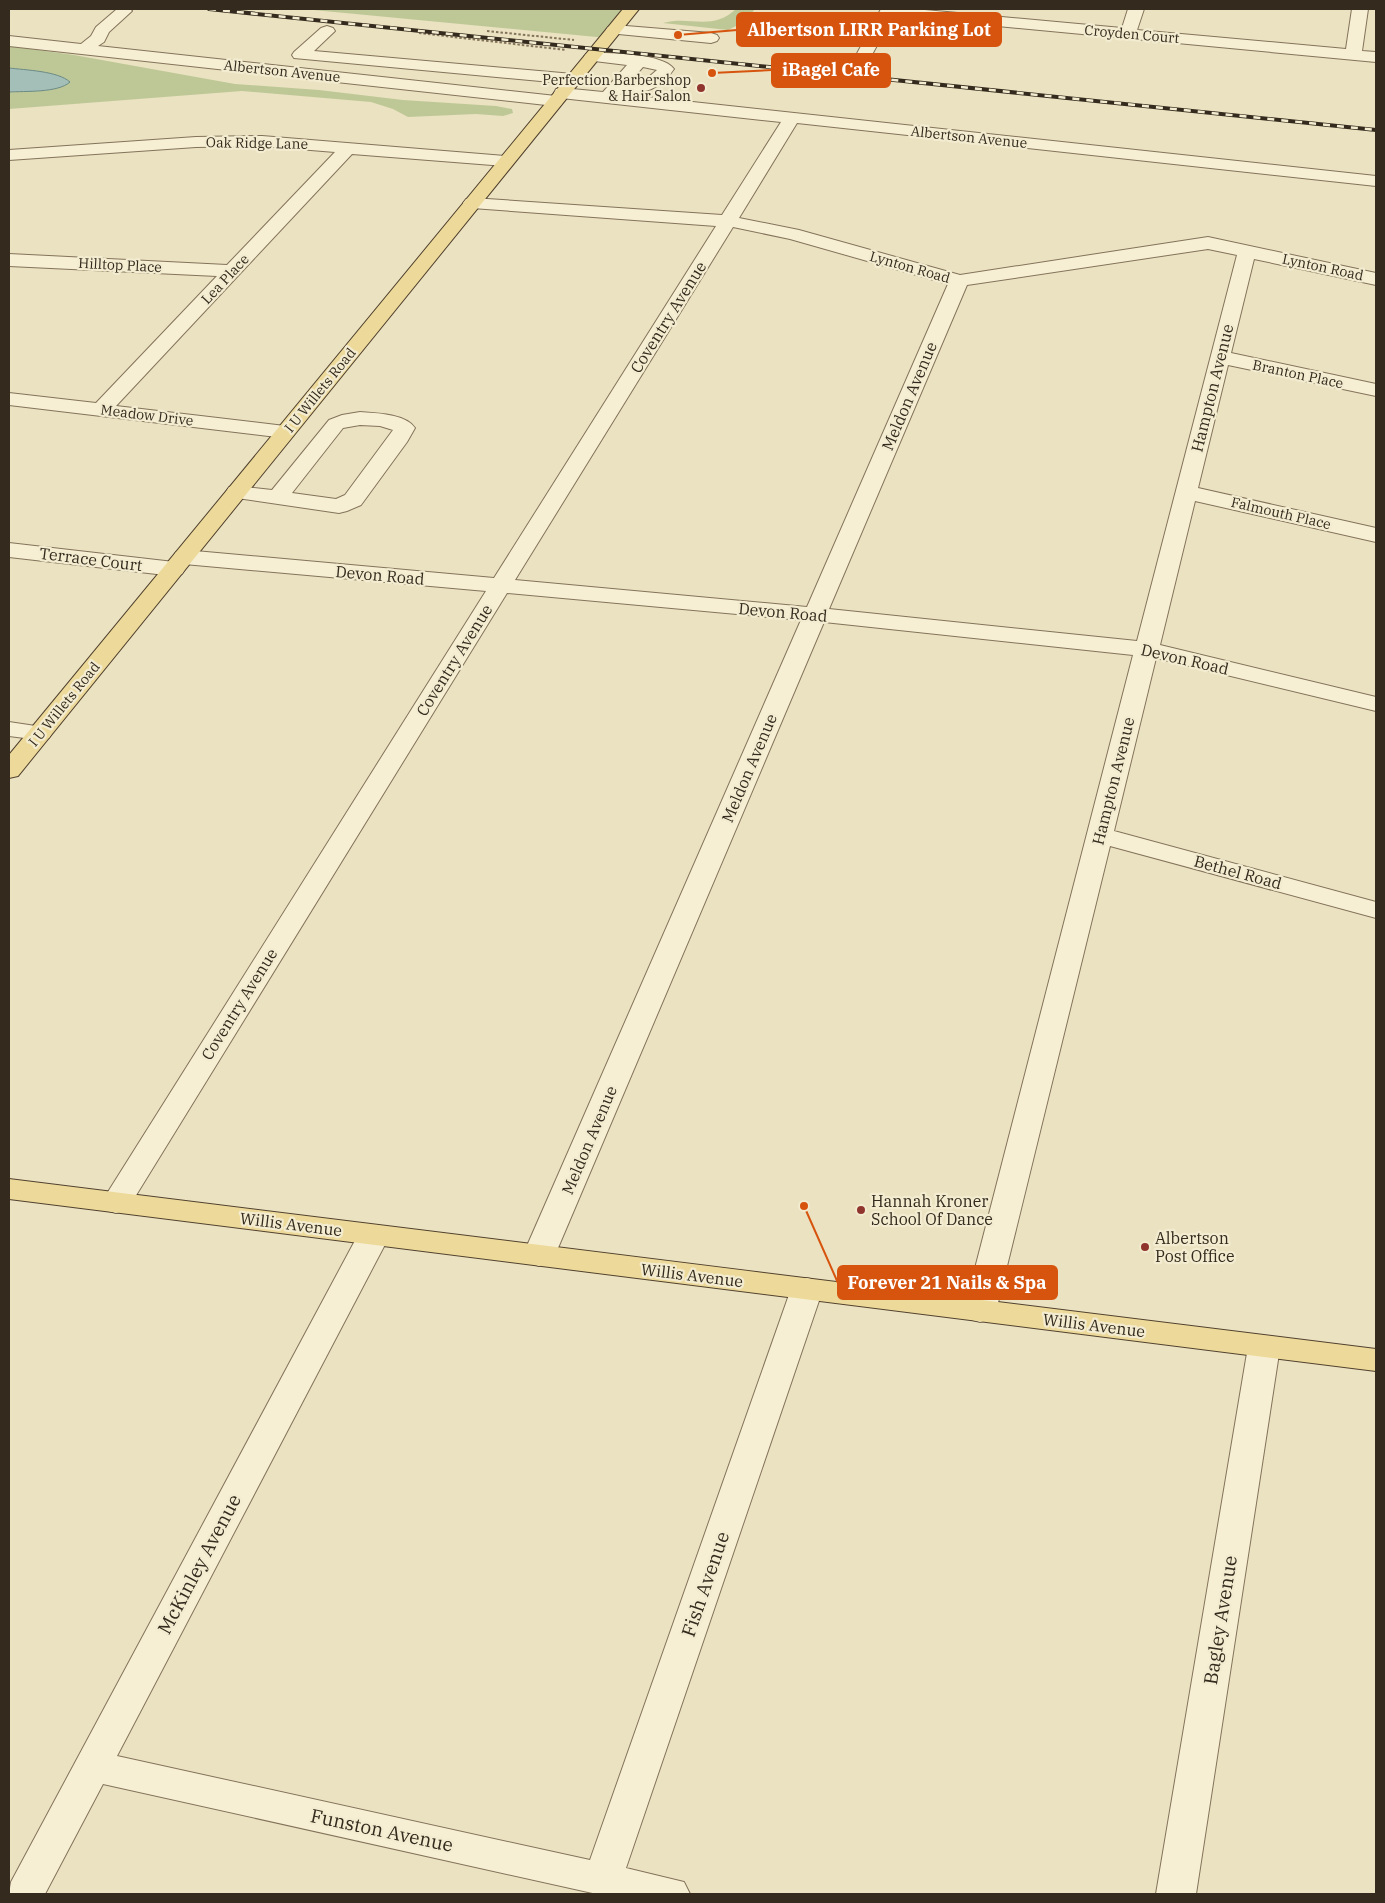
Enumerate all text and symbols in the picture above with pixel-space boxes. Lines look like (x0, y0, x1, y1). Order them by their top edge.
callout: Albertson LIRR Parking Lot (737, 13, 1001, 46)
text: Albertson LIRR Parking Lot (747, 18, 991, 41)
street label: Croyden Court (1084, 21, 1180, 47)
callout: iBagel Cafe (772, 54, 890, 87)
street label: Albertson Avenue (223, 56, 341, 86)
text: iBagel Cafe (782, 58, 880, 81)
place label: Perfection Barbershop & Hair Salon (542, 71, 691, 105)
marker: Perfection Barbershop & Hair Salon (695, 82, 707, 94)
street label: Albertson Avenue (910, 122, 1028, 152)
street label: Oak Ridge Lane (206, 133, 308, 153)
street label: Lynton Road (868, 247, 953, 287)
street label: Lea Place (197, 250, 253, 308)
street label: Lynton Road (1281, 250, 1366, 285)
street label: Hilltop Place (78, 254, 162, 276)
street label: Coventry Avenue (626, 257, 710, 377)
street label: Hampton Avenue (1186, 322, 1238, 454)
street label: Meldon Avenue (877, 339, 941, 453)
street label: I U Willets Road (280, 344, 360, 436)
street label: Branton Place (1251, 356, 1345, 392)
street label: Meadow Drive (100, 400, 194, 430)
street label: Falmouth Place (1229, 493, 1333, 533)
street label: Terrace Court (38, 543, 144, 575)
street label: Devon Road (335, 561, 426, 589)
street label: Devon Road (738, 598, 829, 626)
street label: Coventry Avenue (412, 600, 496, 720)
street label: Devon Road (1139, 639, 1231, 679)
street label: I U Willets Road (24, 658, 104, 750)
street label: Meldon Avenue (717, 711, 781, 825)
street label: Hampton Avenue (1087, 715, 1139, 847)
street label: Bethel Road (1192, 851, 1284, 893)
street label: Coventry Avenue (197, 944, 281, 1064)
street label: Meldon Avenue (557, 1083, 621, 1197)
place label: Hannah Kroner School Of Dance (871, 1191, 993, 1229)
marker: Hannah Kroner School Of Dance (855, 1204, 867, 1216)
street label: Willis Avenue (239, 1208, 343, 1240)
place label: Albertson Post Office (1155, 1228, 1235, 1266)
marker: Albertson Post Office (1139, 1241, 1151, 1253)
street label: Willis Avenue (640, 1259, 744, 1291)
callout: Forever 21 Nails & Spa (838, 1266, 1057, 1299)
text: Forever 21 Nails & Spa (847, 1271, 1047, 1294)
street label: Willis Avenue (1042, 1309, 1146, 1341)
street label: McKinley Avenue (152, 1490, 246, 1638)
street label: Fish Avenue (676, 1528, 734, 1640)
street label: Bagley Avenue (1198, 1554, 1242, 1686)
street label: Funston Avenue (308, 1803, 456, 1857)

